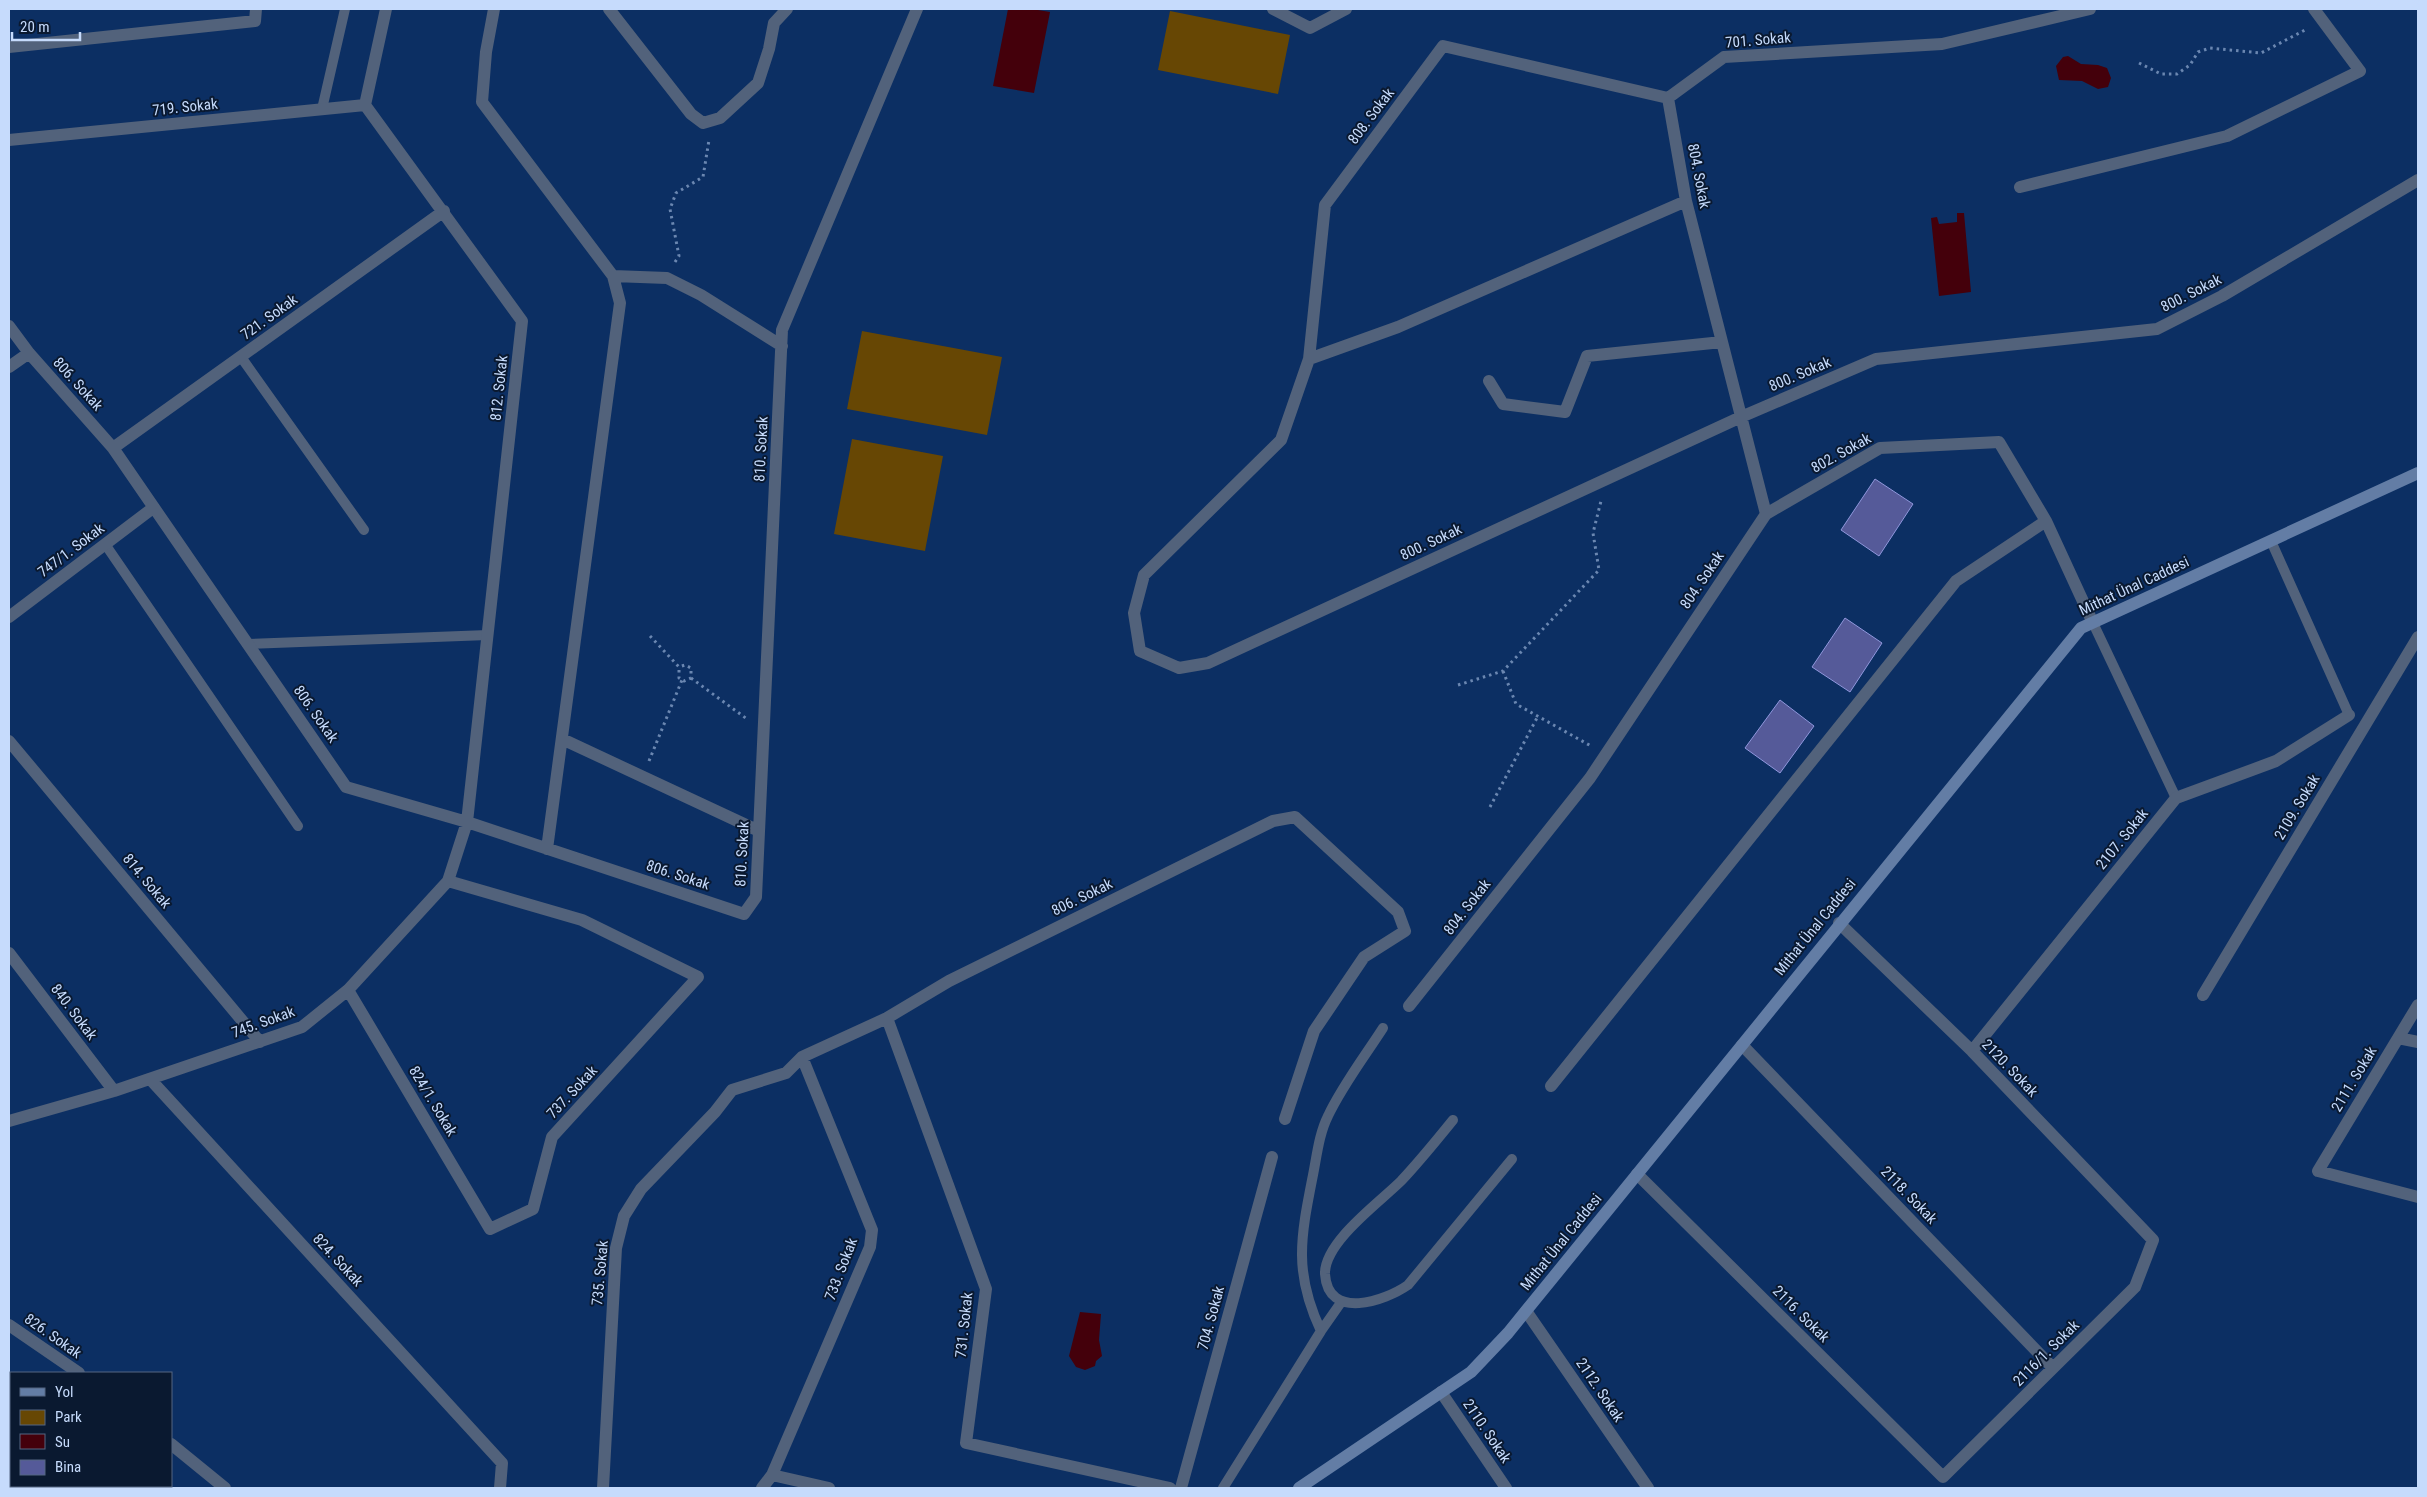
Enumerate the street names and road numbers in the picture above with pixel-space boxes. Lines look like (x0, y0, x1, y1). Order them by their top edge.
street label: 701. Sokak (1725, 28, 1792, 52)
street label: 808. Sokak (1344, 84, 1398, 148)
street label: 719. Sokak (151, 95, 219, 119)
street label: 804. Sokak (1684, 142, 1714, 210)
street label: 800. Sokak (2158, 270, 2225, 316)
street label: 721. Sokak (237, 290, 301, 344)
street label: 800. Sokak (1766, 353, 1834, 395)
street label: 806. Sokak (49, 354, 107, 415)
street label: 812. Sokak (487, 354, 511, 422)
street label: 810. Sokak (750, 416, 772, 482)
street label: 802. Sokak (1808, 429, 1874, 477)
street label: 747/1. Sokak (34, 519, 108, 581)
street label: 800. Sokak (1397, 520, 1465, 564)
street label: 804. Sokak (1676, 548, 1728, 612)
street label: Mithat Ünal Caddesi (2076, 553, 2192, 619)
street label: 806. Sokak (290, 682, 342, 746)
street label: 2109. Sokak (2270, 771, 2324, 843)
street label: 2107. Sokak (2092, 805, 2152, 873)
street label: 810. Sokak (731, 821, 753, 887)
street label: 814. Sokak (119, 850, 175, 912)
street label: 806. Sokak (644, 856, 712, 894)
street label: 806. Sokak (1049, 874, 1116, 919)
street label: 804. Sokak (1440, 875, 1494, 938)
street label: Mithat Ünal Caddesi (1771, 875, 1859, 979)
street label: 840. Sokak (47, 980, 101, 1044)
street label: 745. Sokak (229, 1002, 297, 1042)
street label: 2120. Sokak (1978, 1035, 2042, 1101)
street label: 2111. Sokak (2327, 1043, 2381, 1115)
street label: 737. Sokak (543, 1062, 601, 1122)
street label: 824/1. Sokak (405, 1063, 461, 1140)
street label: 2118. Sokak (1877, 1162, 1941, 1228)
street label: Mithat Ünal Caddesi (1517, 1190, 1605, 1294)
street label: 824. Sokak (309, 1230, 367, 1290)
street label: 733. Sokak (821, 1235, 861, 1303)
street label: 735. Sokak (588, 1239, 612, 1306)
street label: 2116. Sokak (1769, 1282, 1833, 1346)
street label: 704. Sokak (1194, 1284, 1228, 1352)
street label: 731. Sokak (952, 1291, 976, 1359)
street label: 826. Sokak (21, 1310, 85, 1362)
street label: 2116/1. Sokak (2009, 1316, 2083, 1390)
street label: 2112. Sokak (1572, 1355, 1628, 1426)
street label: 2110. Sokak (1459, 1396, 1515, 1467)

